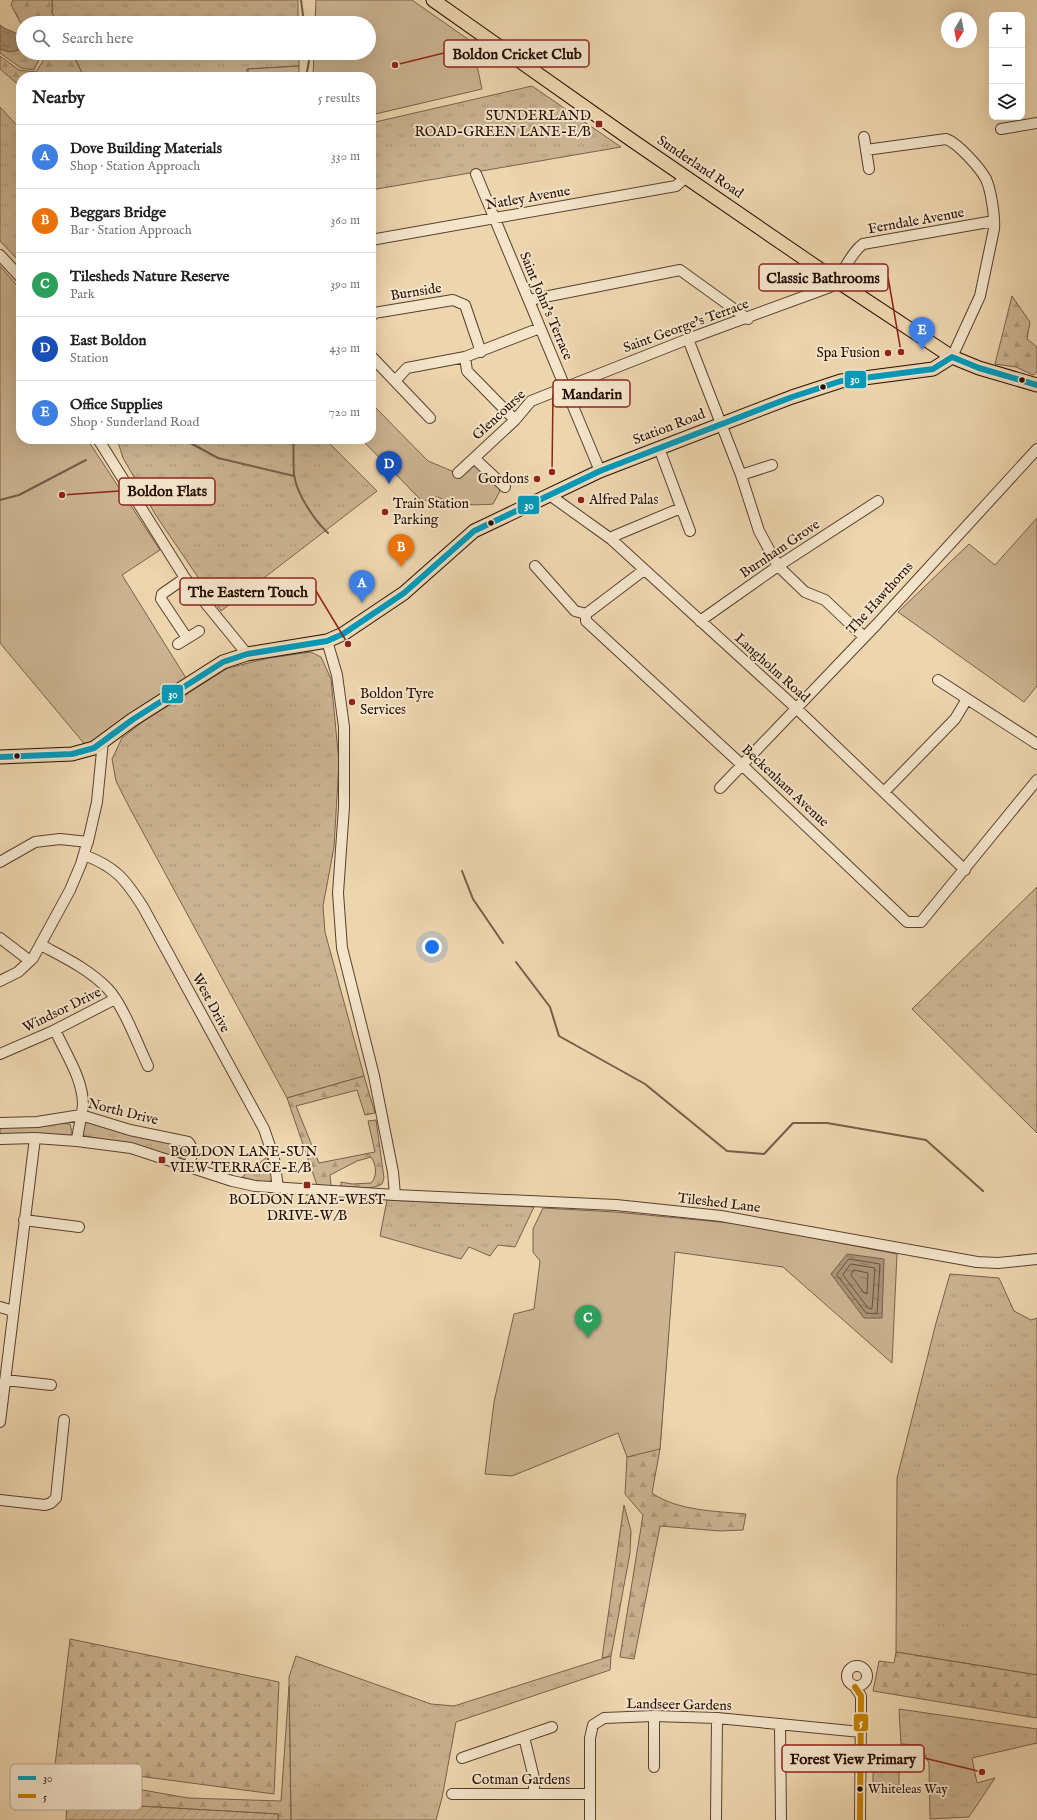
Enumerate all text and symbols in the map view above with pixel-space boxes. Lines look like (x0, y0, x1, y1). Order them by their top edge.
north arrow (941, 12, 977, 48)
map controls (989, 12, 1025, 120)
button: + (989, 12, 1025, 48)
search box (16, 16, 376, 60)
icon: search (30, 27, 52, 49)
text: Search here (62, 29, 133, 48)
callout: Boldon Cricket Club (444, 40, 589, 67)
text: Boldon Cricket Club (452, 45, 582, 64)
button: − (989, 48, 1025, 84)
button: layers (989, 84, 1025, 120)
text: Nearby (32, 88, 85, 109)
text: 5 results (318, 90, 360, 107)
place label: SUNDERLAND ROAD-GREEN LANE-E/B (414, 107, 591, 141)
marker: SUNDERLAND ROAD-GREEN LANE-E/B (594, 119, 604, 129)
street label: Sunderland Road (653, 131, 747, 203)
text: Dove Building Materials (70, 139, 222, 158)
text: A (41, 148, 49, 165)
text: 330 m (331, 148, 360, 165)
text: Shop · Station Approach (70, 158, 200, 175)
street label: Natley Avenue (484, 182, 572, 214)
text: Beggars Bridge (70, 203, 166, 222)
street label: Ferndale Avenue (866, 204, 966, 238)
text: B (41, 212, 49, 229)
text: 360 m (330, 212, 360, 229)
text: Bar · Station Approach (70, 222, 192, 239)
street label: Saint John's Terrace (515, 249, 577, 363)
callout: Classic Bathrooms (759, 264, 888, 291)
text: Tilesheds Nature Reserve (70, 267, 230, 286)
text: Classic Bathrooms (766, 269, 881, 288)
text: C (40, 276, 50, 293)
text: 390 m (330, 276, 360, 293)
street label: Burnside (389, 279, 443, 305)
text: Park (70, 286, 95, 303)
street label: Saint George's Terrace (621, 295, 752, 357)
pin: E (909, 317, 935, 350)
text: East Boldon (70, 331, 147, 350)
text: D (40, 340, 50, 357)
text: 430 m (330, 340, 360, 357)
place label: Spa Fusion (817, 344, 881, 362)
marker: Spa Fusion (883, 348, 893, 358)
text: Station (70, 350, 109, 367)
line badge: 30 (844, 370, 867, 389)
text: 30 (850, 373, 860, 387)
unlabelled marker (1017, 375, 1027, 385)
callout: Mandarin (553, 380, 630, 407)
unlabelled marker (818, 382, 828, 392)
text: Mandarin (562, 385, 622, 404)
street label: Glencourse (469, 386, 530, 444)
text: Office Supplies (70, 395, 163, 414)
text: E (40, 404, 50, 421)
text: 720 m (329, 404, 360, 421)
street label: Station Road (630, 405, 708, 449)
text: Shop · Sunderland Road (70, 414, 199, 431)
pin: D (376, 451, 402, 484)
place label: Gordons (478, 470, 529, 488)
marker: Gordons (532, 474, 542, 484)
callout: Boldon Flats (119, 478, 215, 505)
text: Boldon Flats (127, 482, 208, 501)
place label: Alfred Palas (588, 491, 658, 509)
place label: Train Station Parking (393, 495, 470, 529)
line badge: 30 (517, 495, 540, 515)
marker: Alfred Palas (576, 495, 586, 505)
text: 30 (524, 499, 534, 513)
marker: Train Station Parking (380, 507, 390, 517)
street label: Burnham Grove (737, 515, 824, 582)
unlabelled marker (486, 518, 496, 528)
pin: B (388, 534, 414, 567)
street label: The Hawthorns (843, 558, 917, 638)
pin: A (349, 570, 375, 603)
callout: The Eastern Touch (180, 578, 316, 605)
text: The Eastern Touch (187, 583, 309, 602)
street label: Langholm Road (731, 629, 814, 707)
line badge: 30 (161, 684, 184, 704)
place label: Boldon Tyre Services (360, 685, 435, 719)
text: 30 (168, 688, 178, 702)
marker: Boldon Tyre Services (347, 697, 357, 707)
street label: Beckenham Avenue (737, 741, 833, 832)
unlabelled marker (12, 751, 22, 761)
your location (422, 937, 442, 957)
street label: West Drive (188, 970, 234, 1036)
street label: Windsor Drive (20, 983, 105, 1037)
street label: North Drive (86, 1095, 161, 1130)
place label: BOLDON LANE-SUN VIEW TERRACE-E/B (169, 1143, 317, 1177)
marker: BOLDON LANE-SUN VIEW TERRACE-E/B (157, 1155, 167, 1165)
marker: BOLDON LANE-WEST DRIVE-W/B (302, 1180, 312, 1190)
street label: Tileshed Lane (677, 1189, 762, 1217)
place label: BOLDON LANE-WEST DRIVE-W/B (229, 1191, 386, 1225)
pin: C (575, 1305, 601, 1338)
street label: Landseer Gardens (626, 1695, 732, 1715)
line badge: 5 (853, 1713, 869, 1732)
text: 5 (859, 1716, 863, 1730)
callout: Forest View Primary (782, 1745, 924, 1772)
text: Forest View Primary (790, 1750, 917, 1769)
legend (10, 1764, 142, 1810)
street label: Cotman Gardens (472, 1771, 570, 1789)
text: 30 (43, 1772, 53, 1786)
place label: Whiteleas Way (868, 1781, 948, 1798)
marker: Whiteleas Way (855, 1784, 865, 1794)
text: 5 (43, 1790, 47, 1804)

